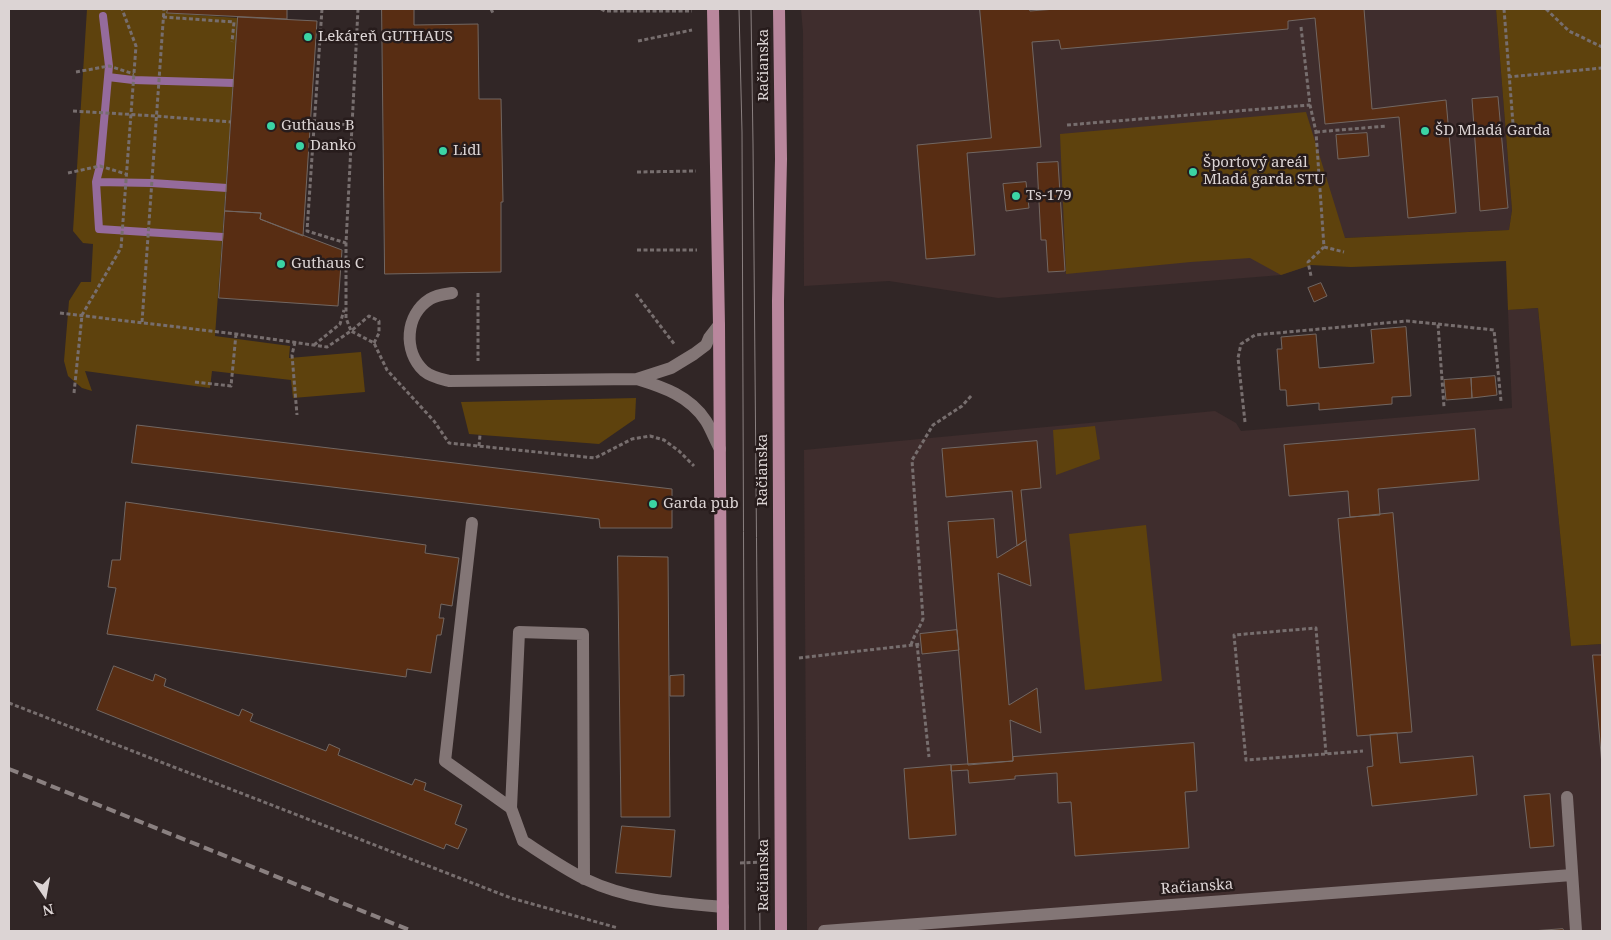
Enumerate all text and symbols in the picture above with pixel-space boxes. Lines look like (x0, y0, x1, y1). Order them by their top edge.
place label: Lekáreň GUTHAUS (318, 28, 453, 46)
street label: Račianska (755, 29, 773, 101)
marker: Lekáreň GUTHAUS (302, 31, 314, 43)
place label: Guthaus B (281, 117, 354, 135)
marker: Guthaus B (265, 120, 277, 132)
place label: ŠD Mladá Garda (1435, 122, 1551, 140)
marker: ŠD Mladá Garda (1419, 125, 1431, 137)
place label: Danko (310, 137, 356, 155)
marker: Danko (294, 140, 306, 152)
place label: Lidl (453, 142, 481, 160)
marker: Lidl (437, 145, 449, 157)
place label: Športový areál Mladá garda STU (1203, 154, 1325, 189)
marker: Športový areál Mladá garda STU (1187, 166, 1199, 178)
place label: Ts-179 (1026, 187, 1072, 205)
marker: Ts-179 (1010, 190, 1022, 202)
place label: Guthaus C (291, 255, 364, 273)
marker: Guthaus C (275, 258, 287, 270)
street label: Račianska (754, 434, 772, 506)
place label: Garda pub (663, 495, 739, 513)
marker: Garda pub (647, 498, 659, 510)
street label: Račianska (755, 839, 773, 911)
north arrow (20, 870, 70, 920)
street label: Račianska (1160, 875, 1234, 899)
text: N (41, 900, 56, 921)

